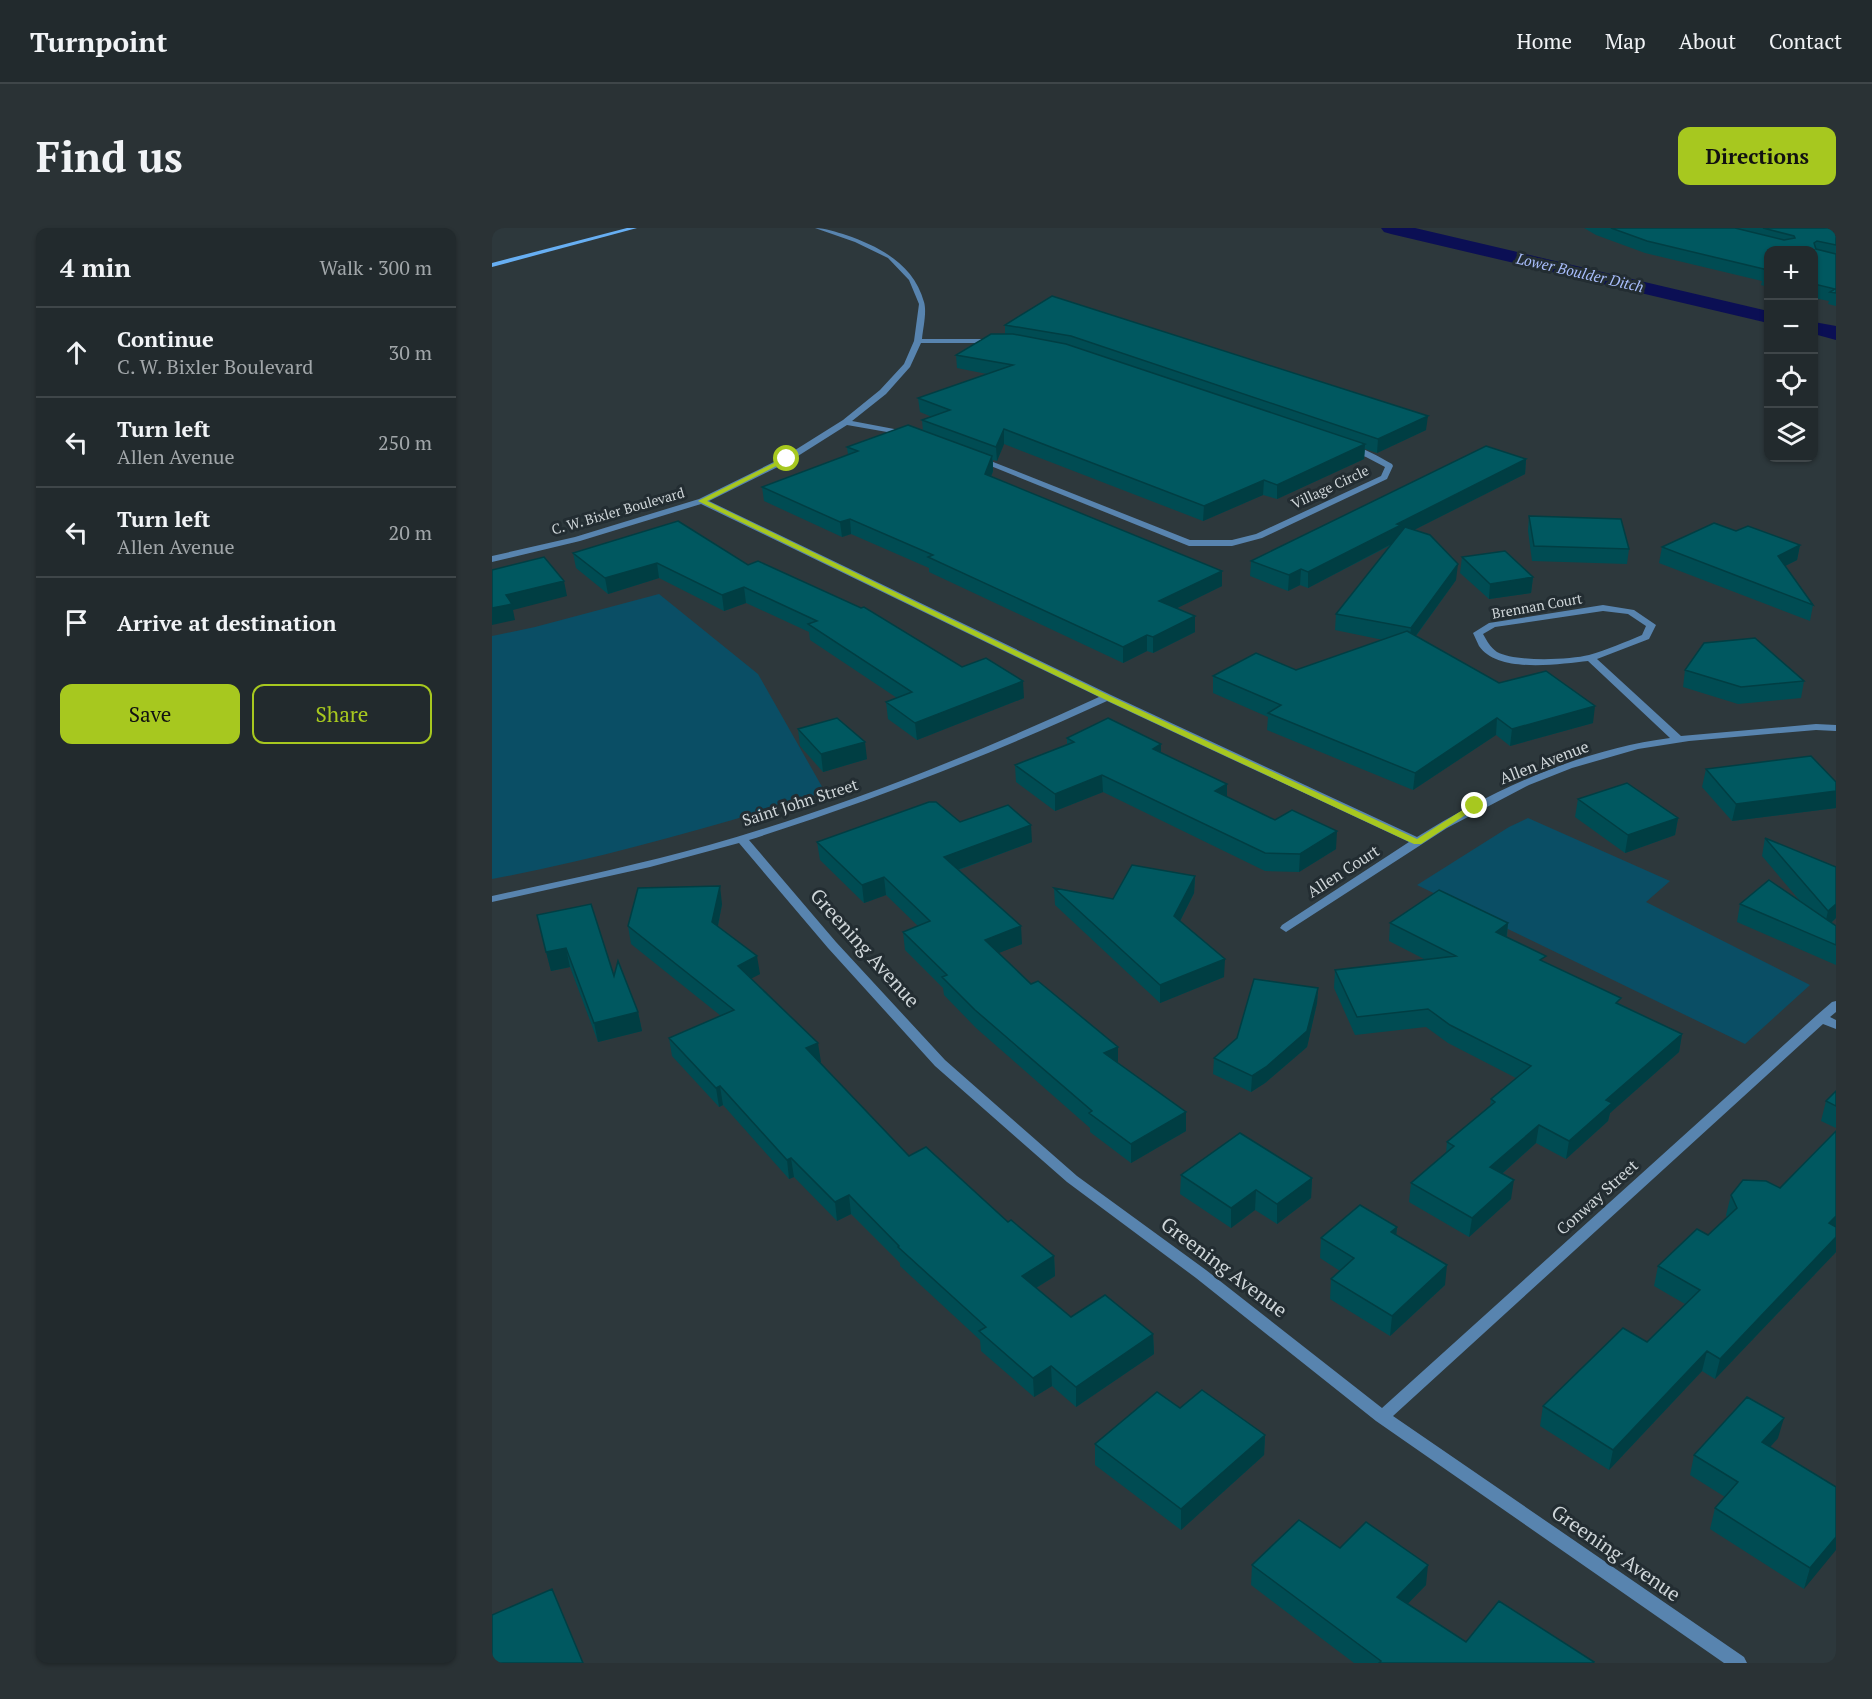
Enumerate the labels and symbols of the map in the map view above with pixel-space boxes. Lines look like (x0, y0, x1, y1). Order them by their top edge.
water label: Lower Boulder Ditch (1514, 247, 1646, 296)
route start (773, 445, 799, 471)
street label: Village Circle (1288, 460, 1372, 513)
street label: C. W. Bixler Boulevard (549, 482, 687, 539)
street label: Brennan Court (1490, 588, 1584, 623)
street label: Allen Avenue (1496, 735, 1592, 789)
street label: Saint John Street (739, 773, 861, 831)
route end (1461, 792, 1487, 818)
street label: Allen Court (1303, 839, 1383, 903)
street label: Greening Avenue (805, 882, 926, 1013)
street label: Conway Street (1551, 1154, 1643, 1240)
street label: Greening Avenue (1156, 1210, 1293, 1323)
street label: Greening Avenue (1546, 1498, 1686, 1607)

